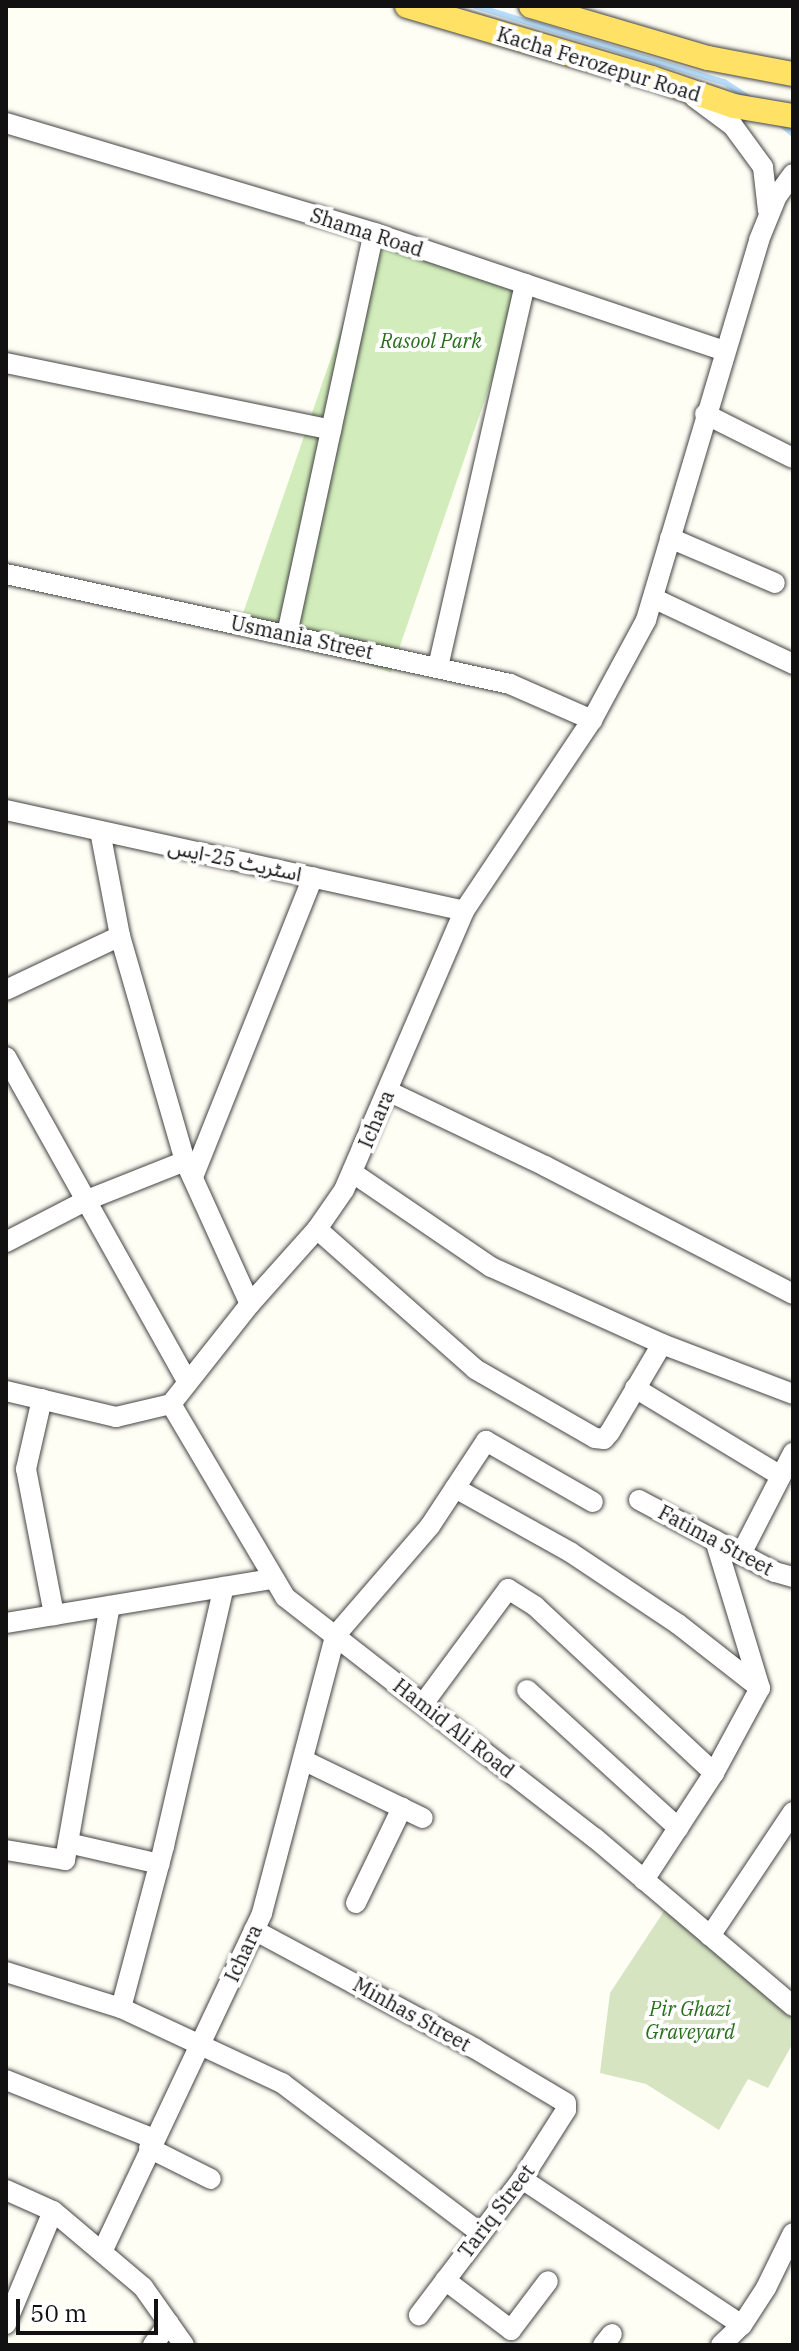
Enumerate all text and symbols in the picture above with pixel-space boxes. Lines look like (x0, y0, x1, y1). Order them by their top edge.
street label: Kacha Ferozepur Road (494, 22, 704, 106)
street label: Shama Road (307, 202, 427, 262)
park label: Rasool Park (380, 328, 482, 352)
street label: Usmania Street (229, 610, 375, 664)
street label: اسٹریٹ 25-ایس (166, 834, 304, 886)
street label: Ichara (353, 1087, 399, 1151)
street label: Fatima Street (654, 1500, 778, 1580)
street label: Hamid Ali Road (389, 1673, 519, 1783)
street label: Ichara (219, 1921, 267, 1985)
street label: Minhas Street (349, 1972, 475, 2056)
park label: Pir Ghazi Graveyard (645, 1997, 735, 2044)
street label: Tariq Street (453, 2159, 539, 2263)
scale bar (20, 2283, 162, 2333)
text: 50 m (30, 2297, 87, 2329)

